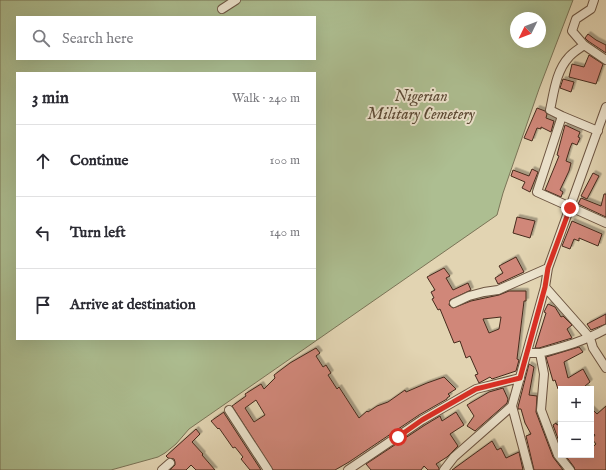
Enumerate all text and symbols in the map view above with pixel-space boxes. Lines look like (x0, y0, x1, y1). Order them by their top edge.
north arrow (510, 12, 546, 48)
search box (16, 16, 316, 60)
icon: search (30, 27, 52, 49)
text: Search here (62, 29, 133, 48)
park label: Nigerian Military Cemetery (367, 87, 476, 125)
text: 3 min (32, 88, 69, 109)
text: Walk · 240 m (232, 90, 300, 107)
icon: ahead (32, 150, 54, 172)
text: Continue (70, 151, 128, 170)
text: 100 m (270, 152, 300, 169)
route end (561, 199, 579, 217)
icon: left (32, 222, 54, 244)
text: Turn left (70, 223, 126, 242)
text: 140 m (270, 224, 300, 241)
icon: arrive (32, 294, 54, 316)
text: Arrive at destination (70, 295, 196, 314)
map controls (558, 386, 594, 458)
button: + (558, 386, 594, 422)
button: − (558, 422, 594, 458)
route start (389, 428, 407, 446)

